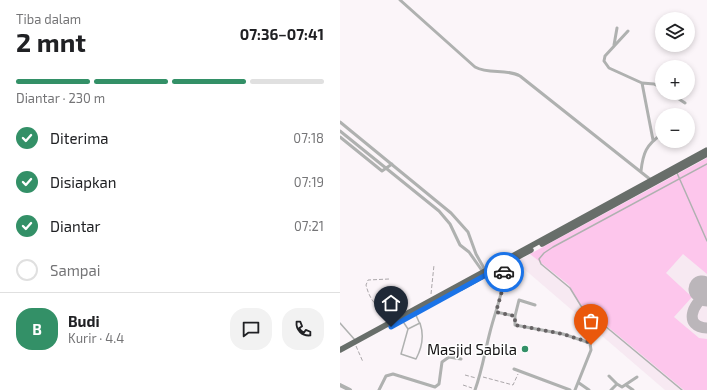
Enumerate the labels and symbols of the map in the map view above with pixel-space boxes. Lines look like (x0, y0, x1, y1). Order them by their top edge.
courier (484, 252, 524, 292)
pin (374, 286, 408, 327)
pin (574, 304, 608, 345)
place label: Masjid Sabila (427, 340, 517, 359)
marker: Masjid Sabila (520, 344, 530, 354)

